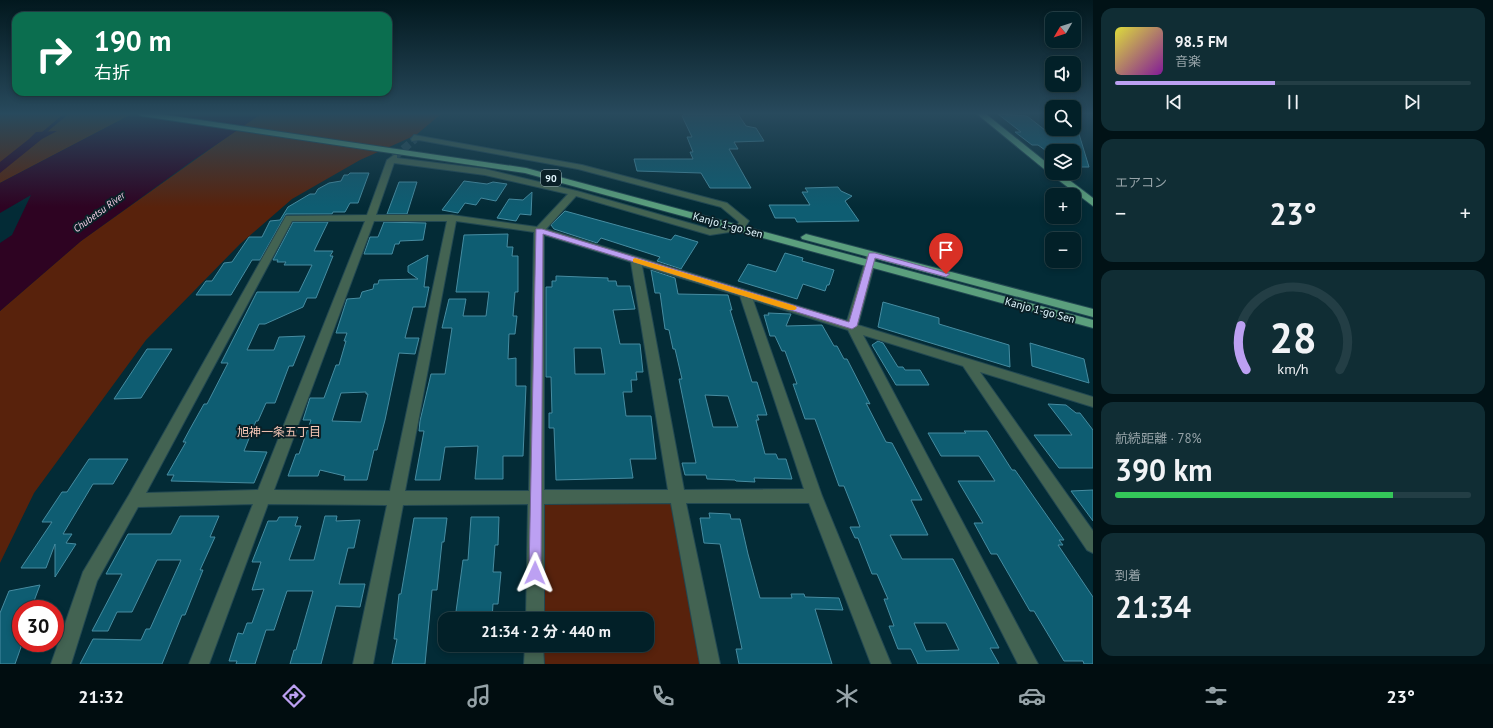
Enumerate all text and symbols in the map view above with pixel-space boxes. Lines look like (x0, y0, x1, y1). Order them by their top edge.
north arrow (1045, 12, 1081, 48)
map controls (1045, 12, 1081, 268)
text: 190 m (94, 22, 171, 59)
icon: right (28, 28, 80, 80)
text: 98.5 FM (1175, 32, 1228, 51)
text: 音楽 (1175, 53, 1201, 70)
button: sound (1045, 56, 1081, 92)
text: 右折 (94, 61, 130, 84)
icon: previous (1163, 91, 1185, 113)
icon: pause (1282, 91, 1304, 113)
icon: next (1401, 91, 1423, 113)
button: search (1045, 100, 1081, 136)
button: layers (1045, 144, 1081, 180)
road number: 90 (541, 170, 561, 186)
text: エアコン (1115, 174, 1167, 191)
water label: Chubetsu River (71, 188, 128, 235)
button: + (1045, 188, 1081, 224)
text: 23° (1269, 194, 1317, 233)
text: − (1115, 199, 1126, 227)
text: + (1460, 199, 1471, 227)
street label: Kanjo 1-go Sen (692, 209, 764, 241)
button: − (1045, 232, 1081, 268)
pin (929, 233, 963, 274)
icon: arrive (935, 239, 957, 261)
street label: Kanjo 1-go Sen (1004, 294, 1076, 326)
text: 28 (1269, 311, 1317, 364)
text: km/h (1277, 359, 1309, 378)
district label: 旭神一条五丁目 (237, 424, 321, 439)
text: 航続距離 · 78% (1115, 430, 1202, 447)
text: 390 km (1115, 450, 1213, 489)
position arrow (514, 552, 556, 594)
text: 到着 (1115, 567, 1141, 584)
text: 21:34 (1115, 587, 1191, 626)
speed limit sign: 30 (12, 600, 64, 652)
text: 21:34 · 2 分 · 440 m (481, 622, 611, 641)
icon: directions (280, 682, 308, 710)
icon: music (465, 682, 493, 710)
icon: phone (649, 682, 677, 710)
icon: climate (833, 682, 861, 710)
icon: car (1018, 682, 1046, 710)
icon: filters (1202, 682, 1230, 710)
text: 21:32 (78, 685, 124, 708)
text: 23° (1386, 685, 1415, 708)

